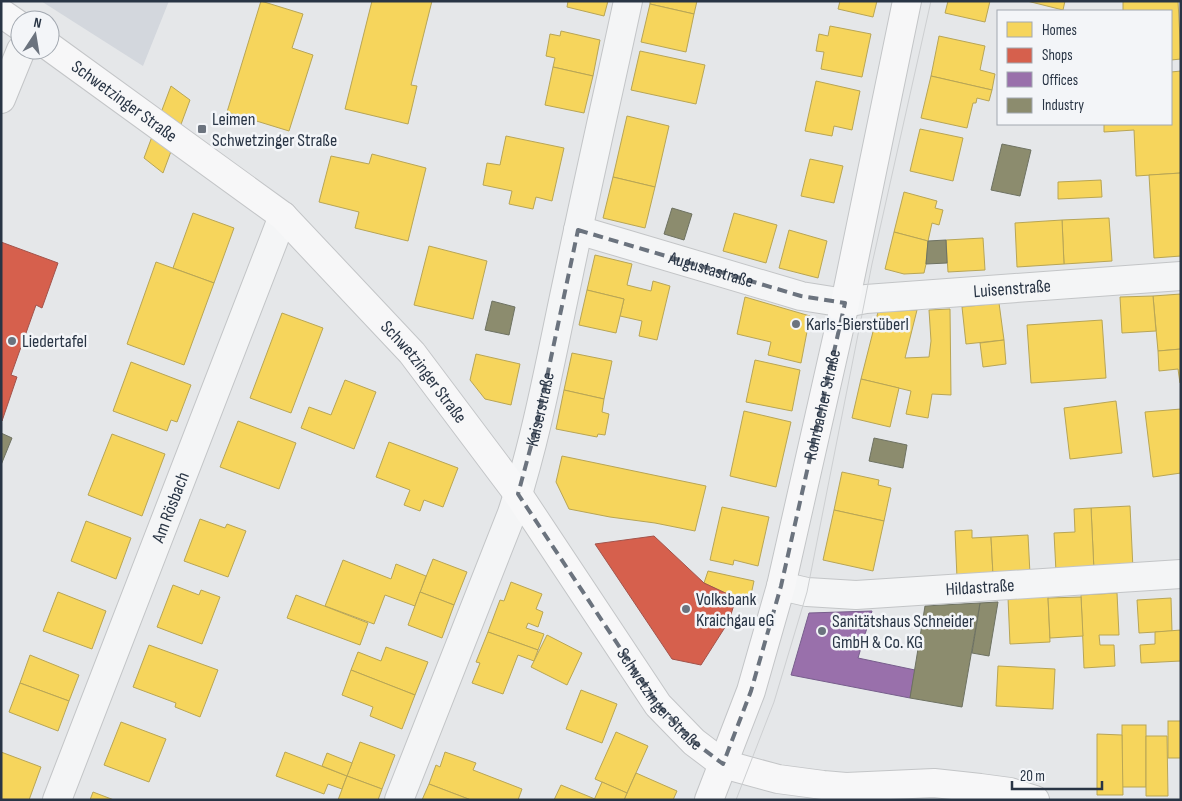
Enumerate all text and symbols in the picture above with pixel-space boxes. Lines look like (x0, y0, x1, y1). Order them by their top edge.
north arrow (10, 10, 60, 60)
legend (997, 10, 1172, 125)
text: N (32, 14, 43, 32)
text: Homes (1042, 21, 1077, 40)
text: Shops (1042, 46, 1073, 65)
street label: Schwetzinger Straße (67, 56, 181, 147)
text: Offices (1042, 71, 1078, 90)
text: Industry (1042, 96, 1084, 115)
place label: Leimen Schwetzinger Straße (212, 109, 337, 151)
marker: Leimen Schwetzinger Straße (196, 123, 208, 135)
street label: Augustastraße (665, 247, 756, 292)
street label: Luisenstraße (973, 276, 1052, 302)
place label: Karls-Bierstüberl (806, 314, 909, 335)
street label: Schwetzinger Straße (376, 317, 471, 427)
marker: Karls-Bierstüberl (790, 318, 802, 330)
place label: Liedertafel (22, 331, 87, 352)
marker: Liedertafel (6, 335, 18, 347)
street label: Rohrbacher Straße (800, 347, 845, 462)
street label: Kaiserstraße (522, 370, 559, 449)
street label: Am Rösbach (147, 469, 194, 547)
street label: Hildastraße (945, 575, 1015, 600)
place label: Volksbank Kraichgau eG (696, 589, 775, 631)
marker: Volksbank Kraichgau eG (680, 603, 692, 615)
place label: Sanitätshaus Schneider GmbH & Co. KG (832, 611, 974, 653)
marker: Sanitätshaus Schneider GmbH & Co. KG (816, 625, 828, 637)
street label: Schwetzinger Straße (612, 644, 706, 755)
scale bar (1012, 758, 1102, 790)
text: 20 m (1020, 767, 1045, 786)

